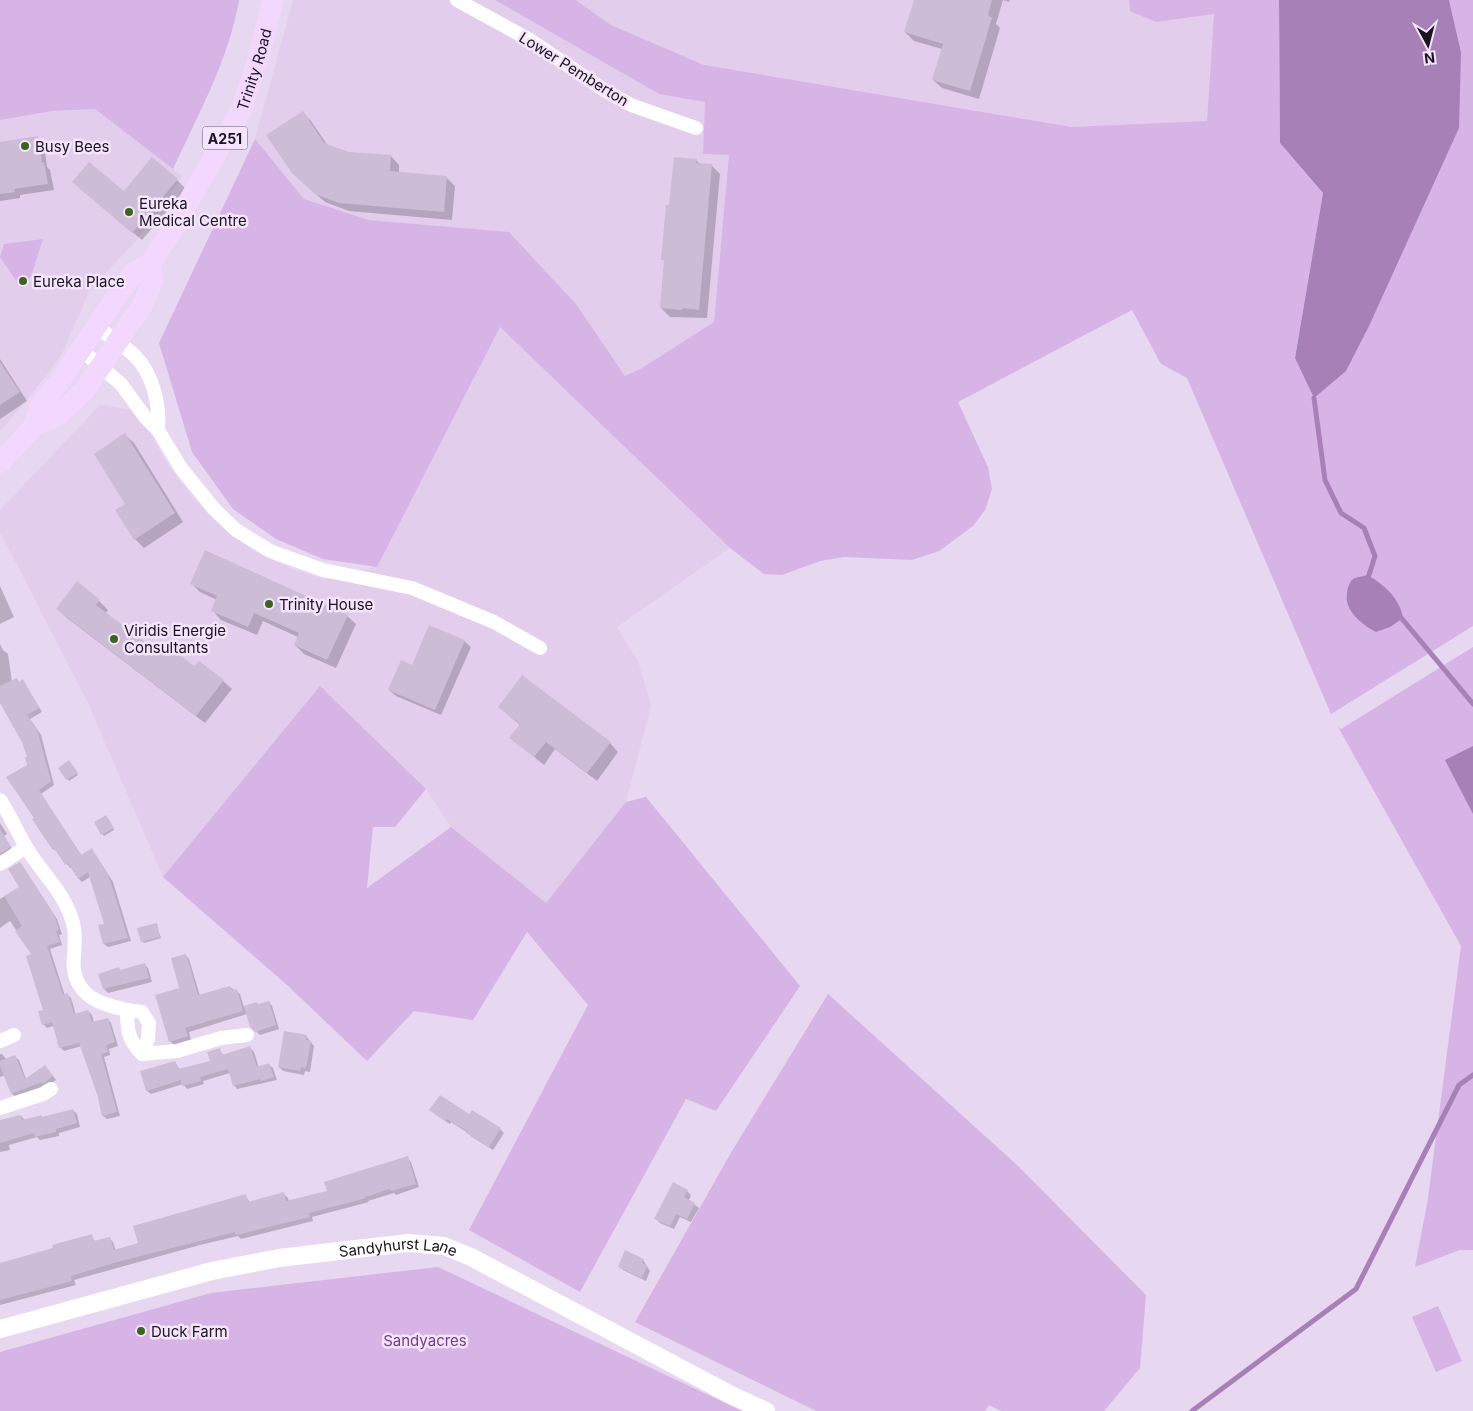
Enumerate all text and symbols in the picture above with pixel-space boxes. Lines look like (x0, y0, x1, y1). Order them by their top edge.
north arrow (1403, 20, 1453, 70)
street label: Trinity Road (232, 26, 275, 113)
street label: Lower Pemberton (516, 28, 632, 110)
text: N (1423, 49, 1436, 67)
road number: A251 (202, 126, 248, 150)
place label: Busy Bees (35, 137, 110, 156)
marker: Busy Bees (19, 140, 31, 152)
place label: Eureka Medical Centre (139, 194, 247, 230)
marker: Eureka Medical Centre (123, 206, 135, 218)
place label: Eureka Place (33, 272, 125, 291)
marker: Eureka Place (17, 275, 29, 287)
place label: Trinity House (279, 595, 373, 614)
marker: Trinity House (263, 598, 275, 610)
place label: Viridis Energie Consultants (124, 621, 226, 657)
marker: Viridis Energie Consultants (108, 633, 120, 645)
street label: Sandyhurst Lane (338, 1233, 460, 1260)
place label: Duck Farm (151, 1322, 228, 1341)
marker: Duck Farm (135, 1325, 147, 1337)
park label: Sandyacres (383, 1331, 467, 1350)

